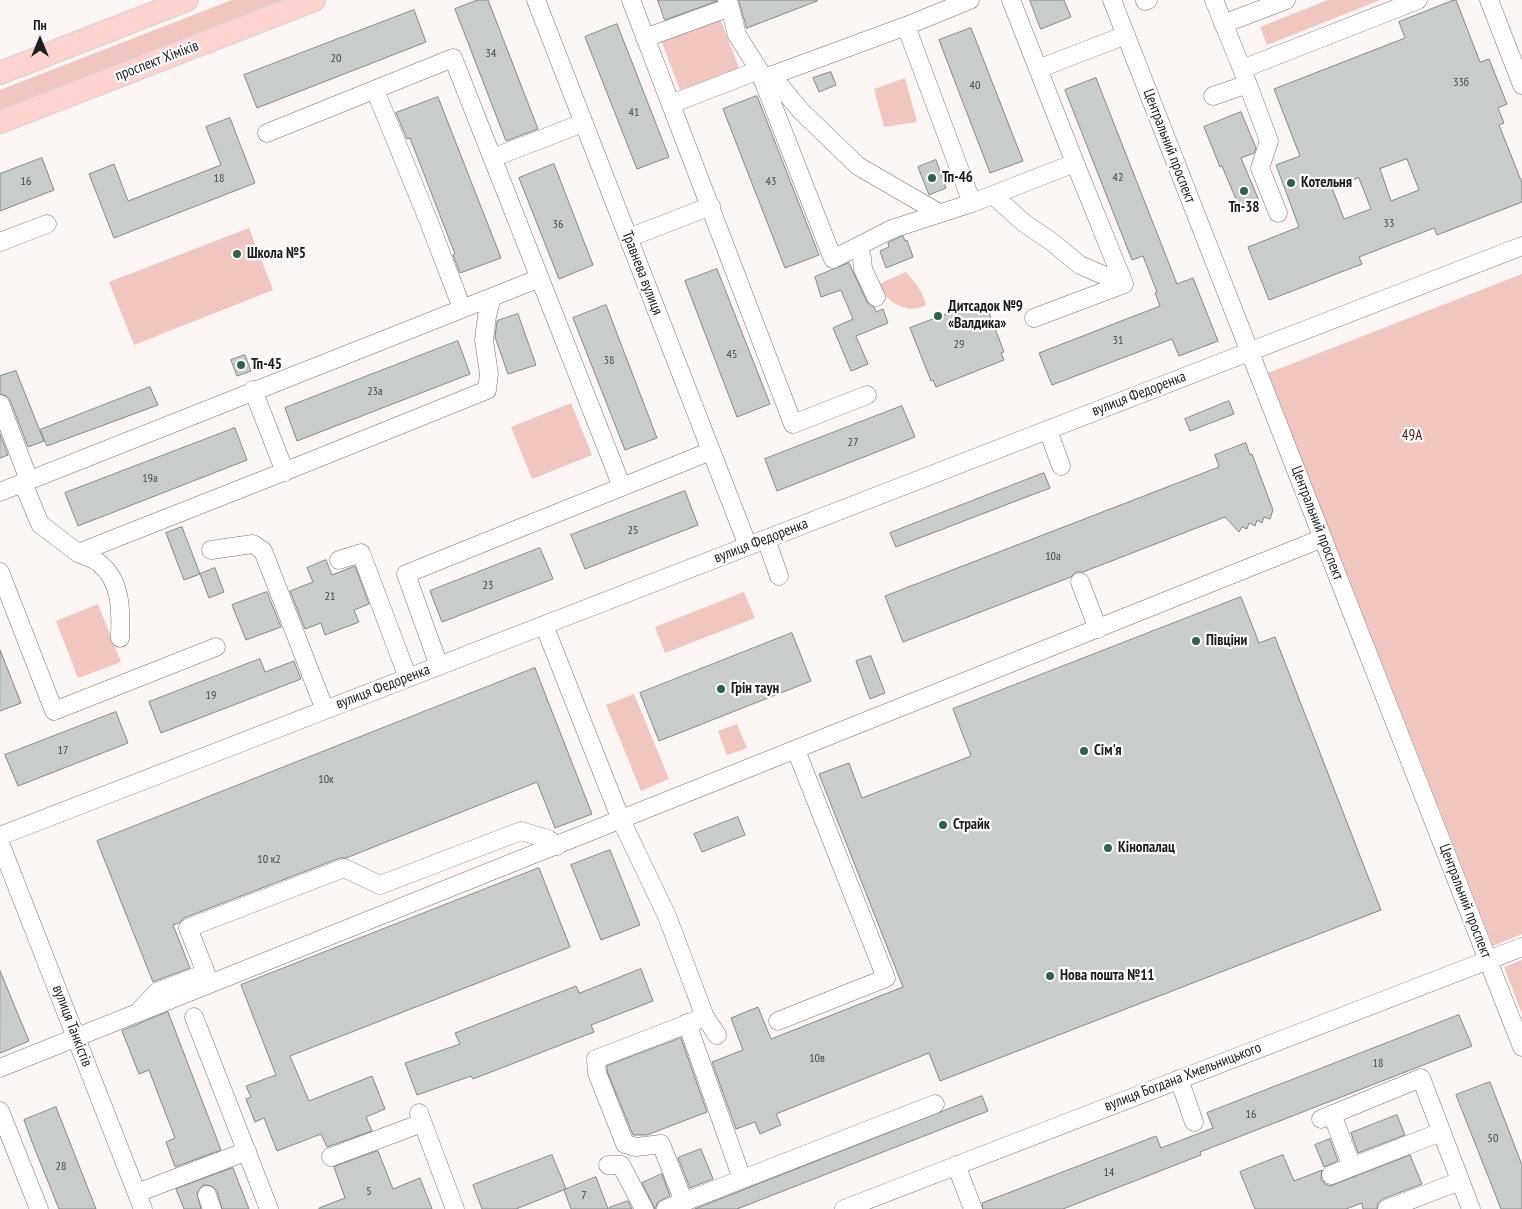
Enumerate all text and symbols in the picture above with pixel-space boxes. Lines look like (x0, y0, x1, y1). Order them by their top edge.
north arrow (15, 15, 65, 65)
text: Пн (33, 16, 47, 34)
street label: проспект Хіміків (113, 37, 201, 85)
house number: 34 (486, 47, 496, 61)
house number: 20 (331, 52, 341, 66)
house number: 33б (1453, 76, 1469, 90)
house number: 40 (970, 79, 980, 93)
street label: Центральний проспект (1139, 86, 1199, 206)
house number: 41 (629, 106, 639, 120)
place label: Тп-46 (942, 169, 973, 187)
house number: 42 (1113, 171, 1123, 185)
house number: 18 (214, 172, 224, 186)
marker: Тп-46 (926, 172, 938, 184)
place label: Котельня (1301, 174, 1352, 192)
house number: 16 (21, 175, 31, 189)
house number: 43 (766, 175, 776, 189)
marker: Котельня (1285, 177, 1297, 189)
marker: Тп-38 (1238, 185, 1250, 197)
place label: Тп-38 (1228, 199, 1260, 217)
house number: 33 (1384, 217, 1394, 231)
house number: 36 (553, 218, 563, 232)
street label: Травнева вулиця (618, 228, 666, 318)
place label: Школа №5 (247, 245, 306, 263)
marker: Школа №5 (231, 248, 243, 260)
place label: Дитсадок №9 «Валдика» (948, 298, 1023, 333)
marker: Дитсадок №9 «Валдика» (932, 310, 944, 322)
house number: 31 (1113, 334, 1123, 348)
house number: 29 (954, 338, 964, 352)
house number: 45 (727, 348, 737, 362)
house number: 38 (604, 354, 614, 368)
place label: Тп-45 (251, 356, 282, 374)
marker: Тп-45 (235, 359, 247, 371)
street label: вулиця Федоренка (1089, 368, 1189, 420)
house number: 23а (367, 385, 383, 399)
park label: 49А (1402, 427, 1422, 445)
house number: 27 (848, 436, 858, 450)
street label: Центральний проспект (1287, 463, 1347, 583)
house number: 19а (142, 472, 158, 486)
street label: вулиця Федоренка (711, 515, 811, 567)
house number: 25 (628, 524, 638, 538)
house number: 10а (1045, 550, 1061, 564)
house number: 23 (483, 579, 493, 593)
house number: 21 (325, 590, 335, 604)
place label: Півціни (1206, 632, 1247, 650)
marker: Півціни (1190, 635, 1202, 647)
street label: вулиця Федоренка (333, 661, 433, 713)
place label: Грін таун (731, 680, 779, 698)
marker: Грін таун (715, 683, 727, 695)
house number: 19 (206, 689, 216, 703)
place label: Сім'я (1094, 742, 1121, 760)
house number: 17 (58, 744, 68, 758)
marker: Сім'я (1078, 745, 1090, 757)
house number: 10к (318, 773, 334, 787)
place label: Страйк (953, 816, 990, 834)
marker: Страйк (937, 819, 949, 831)
place label: Кінопалац (1118, 839, 1175, 857)
street label: Центральний проспект (1435, 841, 1495, 961)
marker: Кінопалац (1102, 842, 1114, 854)
house number: 10 к2 (257, 853, 281, 867)
place label: Нова пошта №11 (1060, 967, 1155, 985)
marker: Нова пошта №11 (1044, 970, 1056, 982)
street label: вулиця Танкістів (48, 983, 96, 1069)
street label: вулиця Богдана Хмельницького (1102, 1039, 1264, 1115)
house number: 10в (809, 1052, 825, 1066)
house number: 18 (1373, 1057, 1383, 1071)
house number: 16 (1246, 1108, 1256, 1122)
house number: 50 (1488, 1132, 1498, 1146)
house number: 28 (56, 1160, 66, 1174)
house number: 14 (1104, 1166, 1114, 1180)
house number: 5 (366, 1185, 372, 1199)
house number: 7 (581, 1189, 587, 1203)

